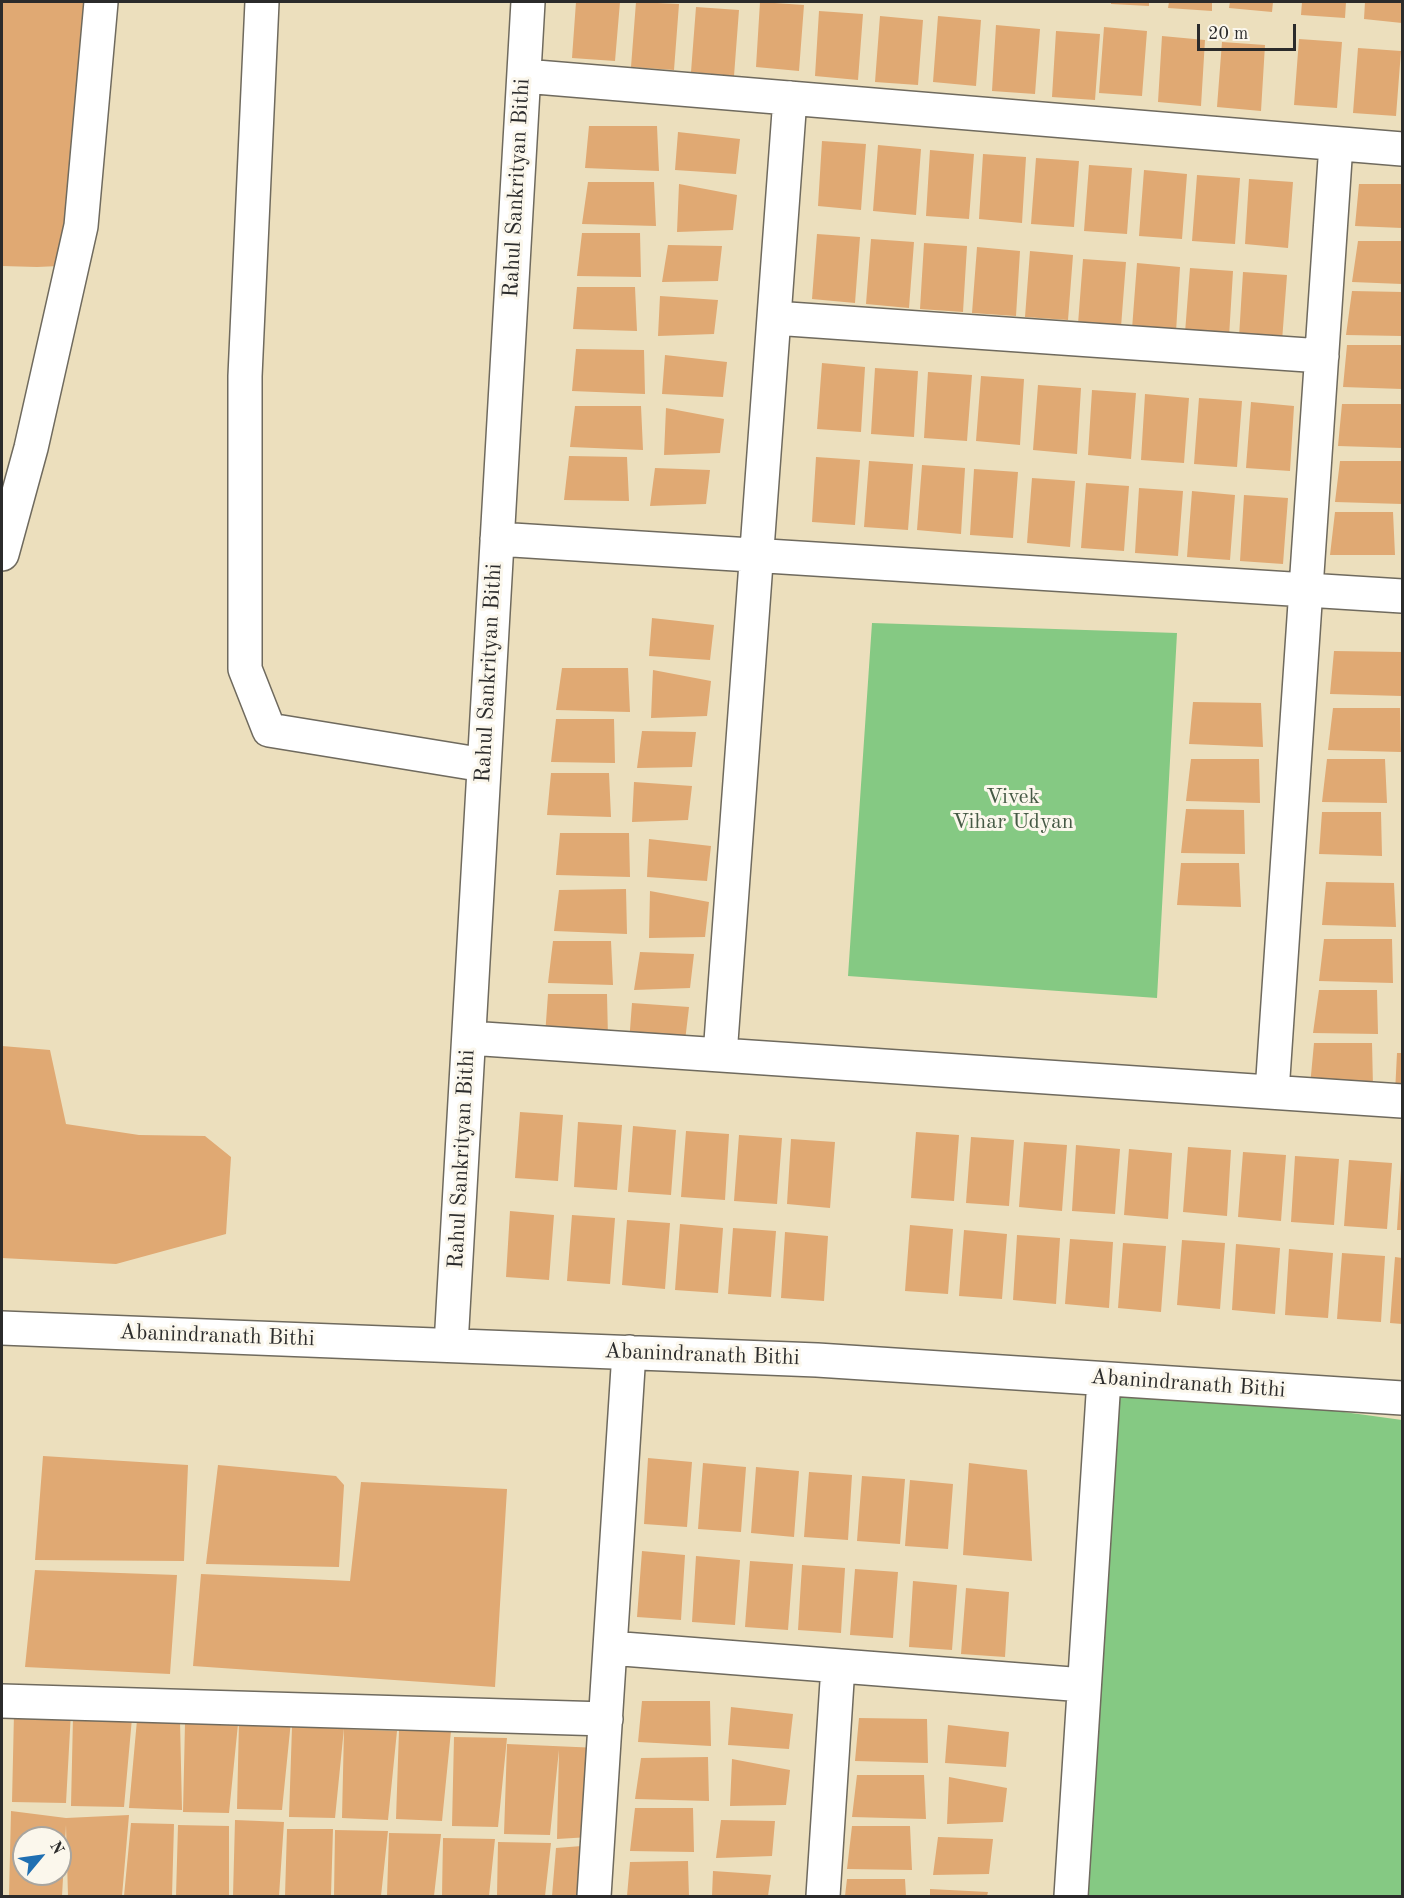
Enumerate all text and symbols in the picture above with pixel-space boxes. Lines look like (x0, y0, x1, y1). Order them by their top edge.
scale bar (1200, 12, 1299, 50)
text: 20 m (1208, 25, 1248, 43)
street label: Rahul Sankrityan Bithi (498, 78, 536, 298)
street label: Rahul Sankrityan Bithi (470, 563, 508, 783)
park label: Vivek Vihar Udyan (952, 784, 1074, 836)
street label: Rahul Sankrityan Bithi (443, 1049, 481, 1269)
street label: Abanindranath Bithi (119, 1319, 315, 1353)
street label: Abanindranath Bithi (604, 1338, 800, 1372)
street label: Abanindranath Bithi (1090, 1364, 1286, 1404)
north arrow (12, 1826, 72, 1886)
text: N (46, 1839, 66, 1857)

